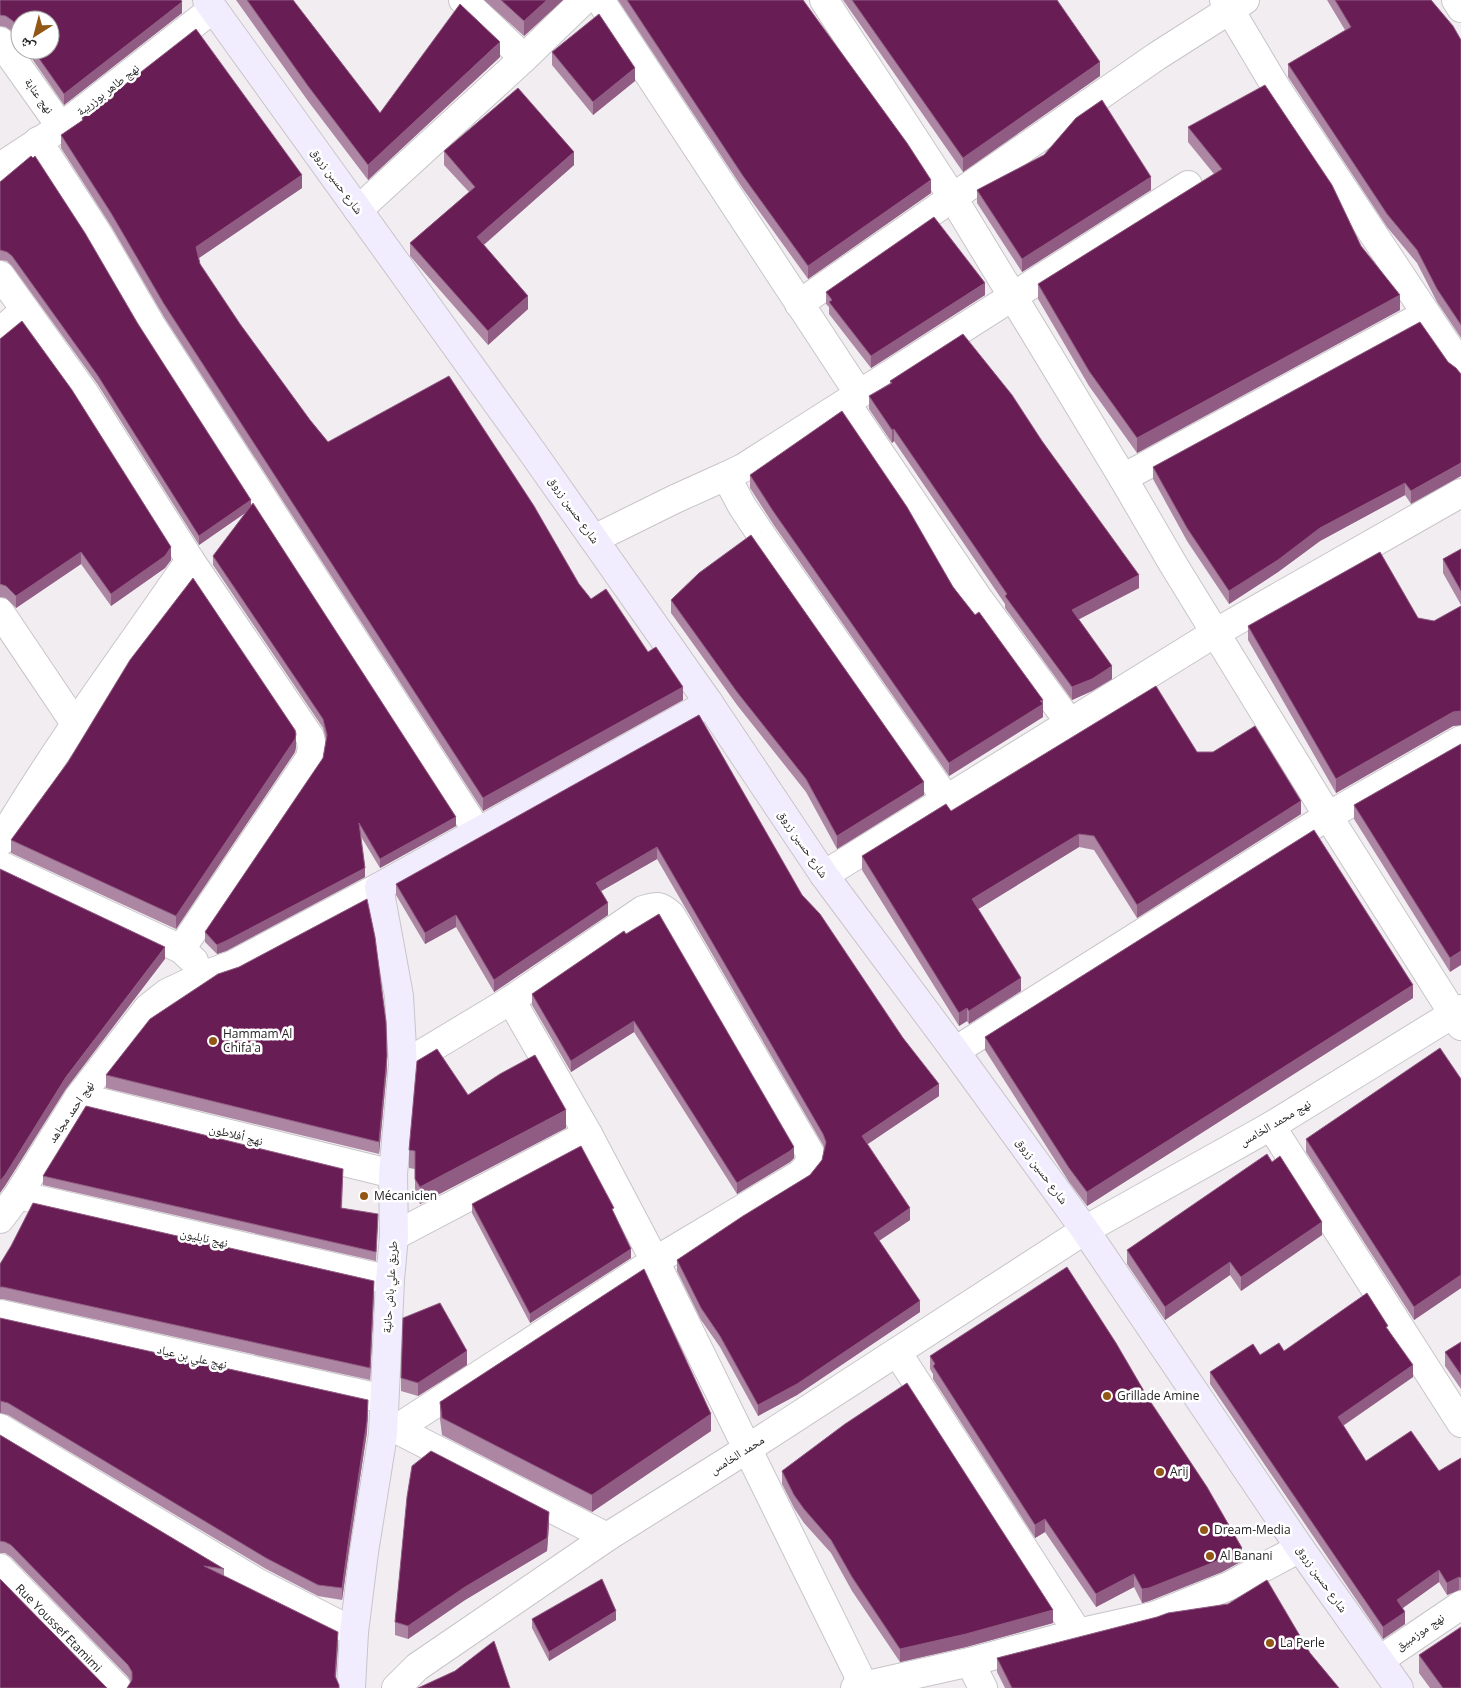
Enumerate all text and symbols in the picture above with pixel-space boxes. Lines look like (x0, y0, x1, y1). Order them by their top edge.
north arrow (10, 10, 60, 60)
text: ش (15, 34, 39, 58)
street label: نهج طاهر بوزريبة (73, 60, 143, 119)
street label: نهج عنابة (21, 74, 58, 117)
street label: شارع حسين زروق (307, 144, 367, 218)
street label: شارع حسين زروق (545, 473, 604, 547)
street label: شارع حسين زروق (774, 806, 832, 881)
place label: Hammam Al Chifa'a (223, 1025, 292, 1056)
marker: Hammam Al Chifa'a (207, 1035, 219, 1047)
street label: نهج احمد مجاهد (44, 1077, 98, 1146)
street label: نهج محمد الخامس (1236, 1095, 1314, 1150)
street label: نهج أفلاطون (207, 1120, 265, 1149)
street label: شارع حسين زروق (1012, 1134, 1072, 1208)
place label: Mécanicien (374, 1187, 437, 1204)
marker: Mécanicien (358, 1190, 370, 1202)
street label: نهج نابليون (179, 1224, 230, 1251)
street label: طريق علي باش حانبة (378, 1240, 403, 1334)
street label: نهج علي بن عياد (155, 1340, 229, 1375)
place label: Grillade Amine (1117, 1387, 1200, 1404)
marker: Grillade Amine (1101, 1390, 1113, 1402)
street label: محمد الخامس (706, 1431, 767, 1478)
place label: Arij (1170, 1463, 1189, 1480)
marker: Arij (1154, 1466, 1166, 1478)
place label: Dream-Media (1214, 1521, 1291, 1538)
marker: Dream-Media (1198, 1524, 1210, 1536)
street label: شارع حسين زروق (1293, 1542, 1352, 1616)
place label: Al Banani (1220, 1547, 1273, 1564)
marker: Al Banani (1204, 1550, 1216, 1562)
street label: Rue Youssef Etamimi (12, 1580, 106, 1676)
street label: نهج موزمبيق (1392, 1609, 1448, 1654)
place label: La Perle (1280, 1634, 1325, 1651)
marker: La Perle (1264, 1637, 1276, 1649)

